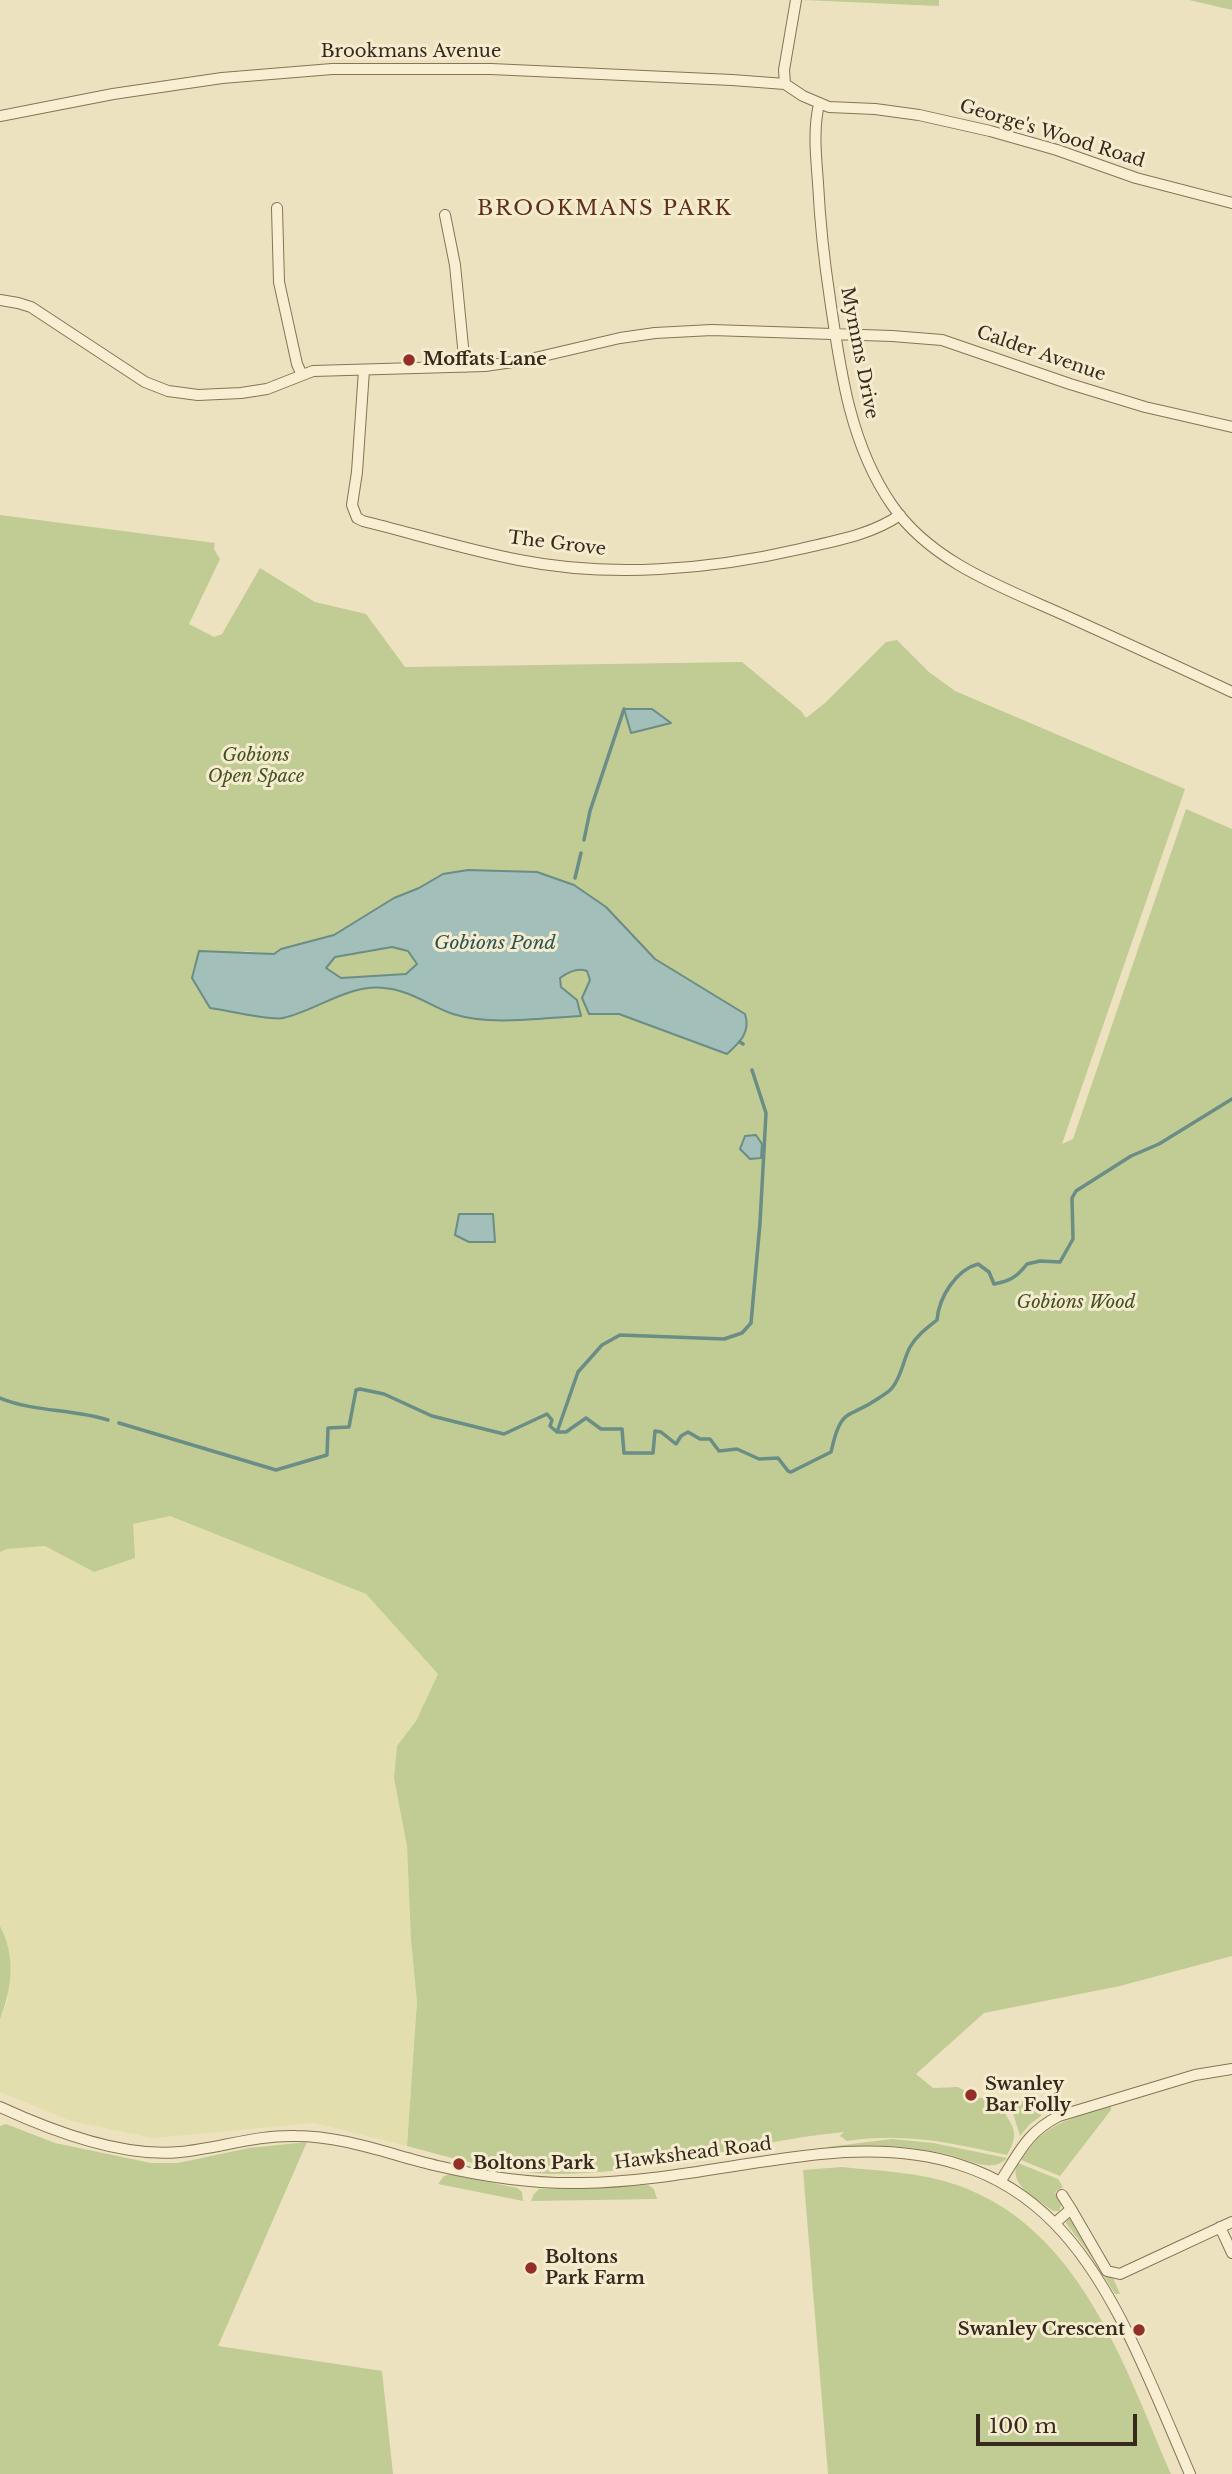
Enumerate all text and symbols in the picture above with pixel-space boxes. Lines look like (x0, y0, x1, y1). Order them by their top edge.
street label: Brookmans Avenue (321, 41, 501, 63)
street label: George's Wood Road (957, 96, 1147, 172)
district label: BROOKMANS PARK (479, 196, 731, 222)
street label: Mymms Drive (836, 285, 882, 421)
street label: Calder Avenue (974, 322, 1108, 386)
place label: Moffats Lane (423, 349, 547, 371)
marker: Moffats Lane (401, 352, 417, 368)
street label: The Grove (507, 527, 607, 561)
park label: Gobions Open Space (208, 745, 304, 788)
water label: Gobions Pond (434, 933, 556, 955)
park label: Gobions Wood (1017, 1292, 1135, 1314)
place label: Swanley Bar Folly (985, 2074, 1071, 2116)
marker: Swanley Bar Folly (963, 2087, 979, 2103)
street label: Hawkshead Road (613, 2134, 773, 2174)
place label: Boltons Park (473, 2153, 595, 2175)
marker: Boltons Park (451, 2156, 467, 2172)
place label: Boltons Park Farm (545, 2247, 645, 2290)
marker: Boltons Park Farm (523, 2260, 539, 2276)
place label: Swanley Crescent (958, 2319, 1125, 2341)
marker: Swanley Crescent (1131, 2322, 1147, 2338)
scale bar (980, 2400, 1141, 2444)
text: 100 m (989, 2413, 1057, 2439)

